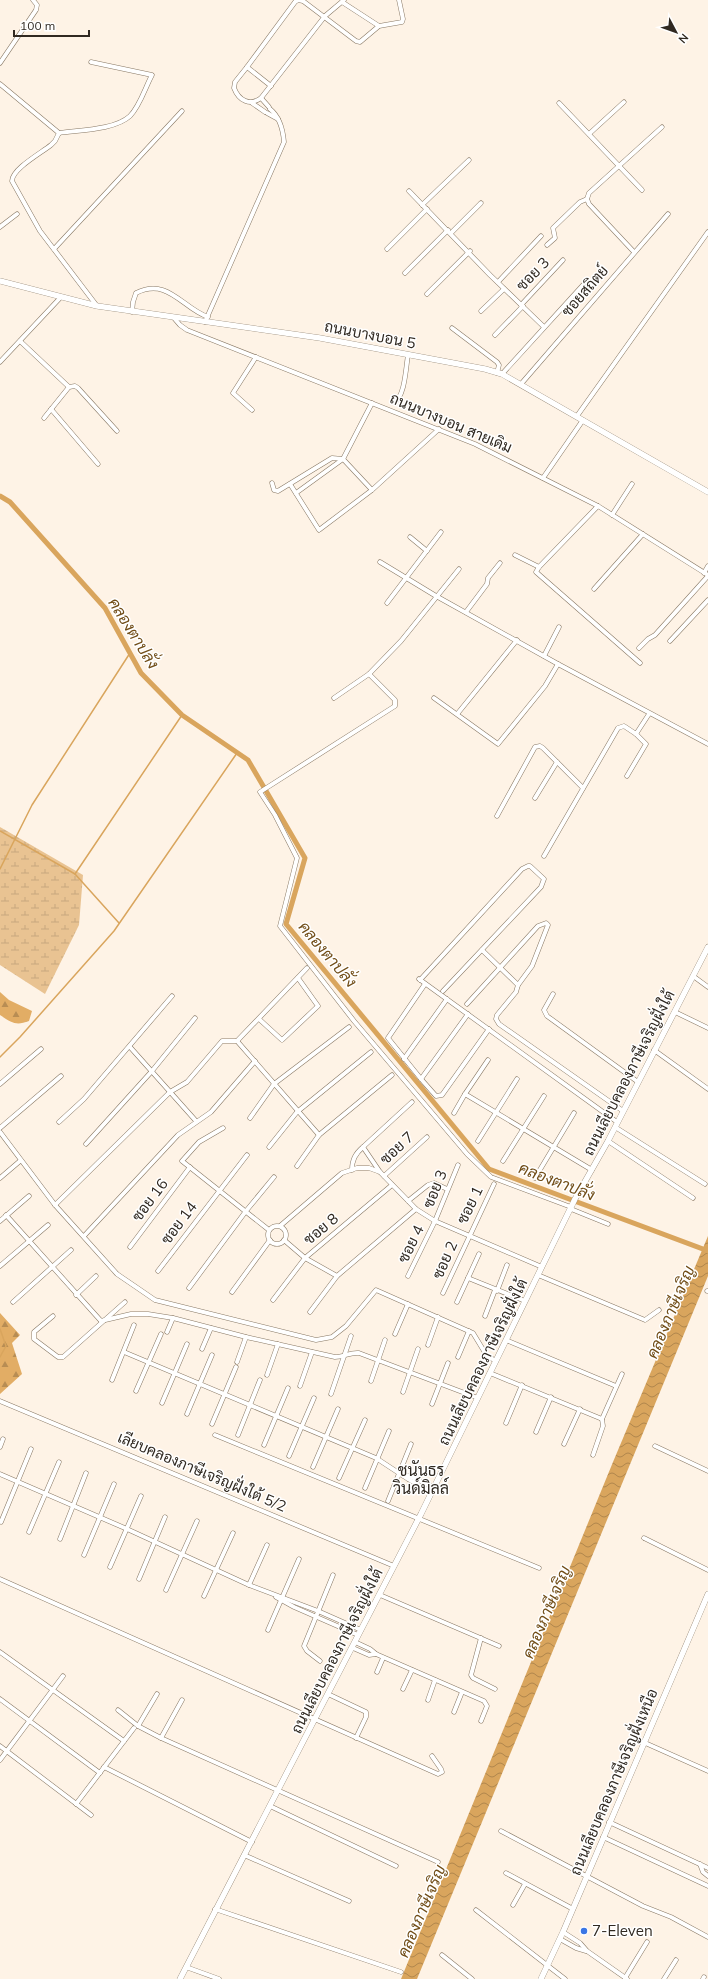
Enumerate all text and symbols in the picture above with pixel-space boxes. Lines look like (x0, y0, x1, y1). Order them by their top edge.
scale bar (14, 12, 89, 38)
north arrow (656, 12, 696, 52)
text: 100 m (20, 18, 55, 33)
text: N (676, 31, 692, 46)
street label: ซอย 3 (512, 253, 553, 294)
street label: ซอยสถิตย์ (557, 261, 612, 320)
street label: ถนนบางบอน 5 (323, 316, 417, 353)
street label: ถนนบางบอน สายเดิม (387, 388, 515, 457)
water label: คลองตาปลั่ง (104, 592, 167, 672)
water label: คลองตาปลั่ง (295, 915, 364, 991)
street label: ถนนเลียบคลองภาษีเจริญฝั่งใต้ (575, 984, 679, 1159)
street label: ซอย 7 (376, 1127, 418, 1168)
water label: คลองตาปลั่ง (516, 1154, 599, 1205)
street label: ซอย 3 (418, 1167, 451, 1211)
street label: ซอย 16 (127, 1175, 172, 1225)
street label: ซอย 1 (452, 1183, 487, 1227)
street label: ซอย 14 (156, 1198, 201, 1248)
street label: ซอย 8 (299, 1209, 342, 1249)
street label: ซอย 4 (393, 1222, 428, 1266)
street label: ซอย 2 (428, 1238, 461, 1282)
water label: คลองภาษีเจริญ (641, 1262, 699, 1361)
street label: ถนนเลียบคลองภาษีเจริญฝั่งใต้ (430, 1273, 532, 1448)
street label: เลียบคลองภาษีเจริญฝั่งใต้ 5/2 (115, 1423, 291, 1516)
district label: ชนันธร วินด์มิลล์ (392, 1460, 449, 1498)
street label: ถนนเลียบคลองภาษีเจริญฝั่งใต้ (283, 1562, 387, 1737)
water label: คลองภาษีเจริญ (517, 1562, 575, 1661)
street label: ถนนเลียบคลองภาษีเจริญฝั่งเหนือ (561, 1684, 662, 1878)
water label: คลองภาษีเจริญ (392, 1861, 450, 1960)
place label: 7-Eleven (592, 1921, 653, 1940)
marker: 7-Eleven (579, 1926, 589, 1936)

